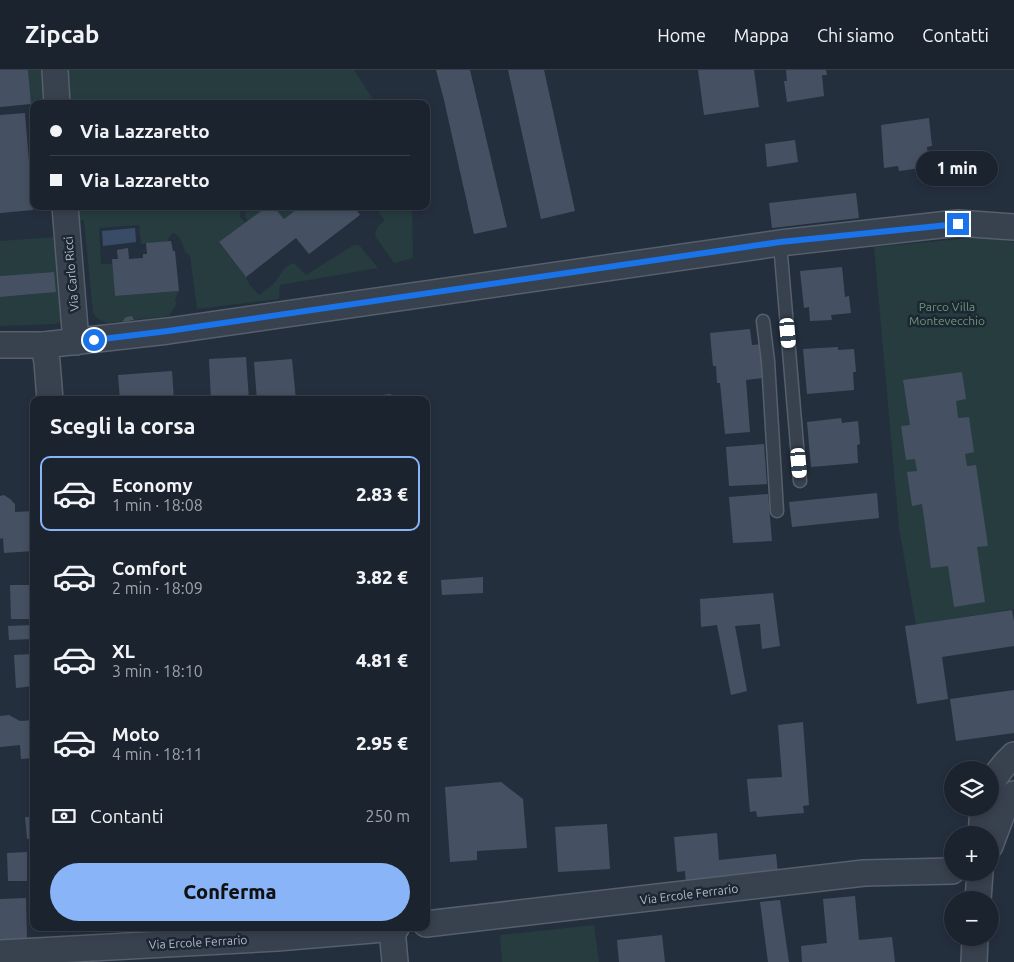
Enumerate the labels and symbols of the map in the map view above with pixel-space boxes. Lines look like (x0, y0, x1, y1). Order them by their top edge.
callout: 1 min (917, 152, 999, 186)
route end (947, 213, 969, 235)
street label: Via Carlo Ricci (61, 236, 81, 312)
park label: Parco Villa Montevecchio (909, 300, 985, 327)
car (779, 317, 796, 349)
route start (83, 329, 105, 351)
car (790, 447, 807, 479)
street label: Via Ercole Ferrario (639, 882, 739, 906)
street label: Via Ercole Ferrario (148, 933, 248, 951)

